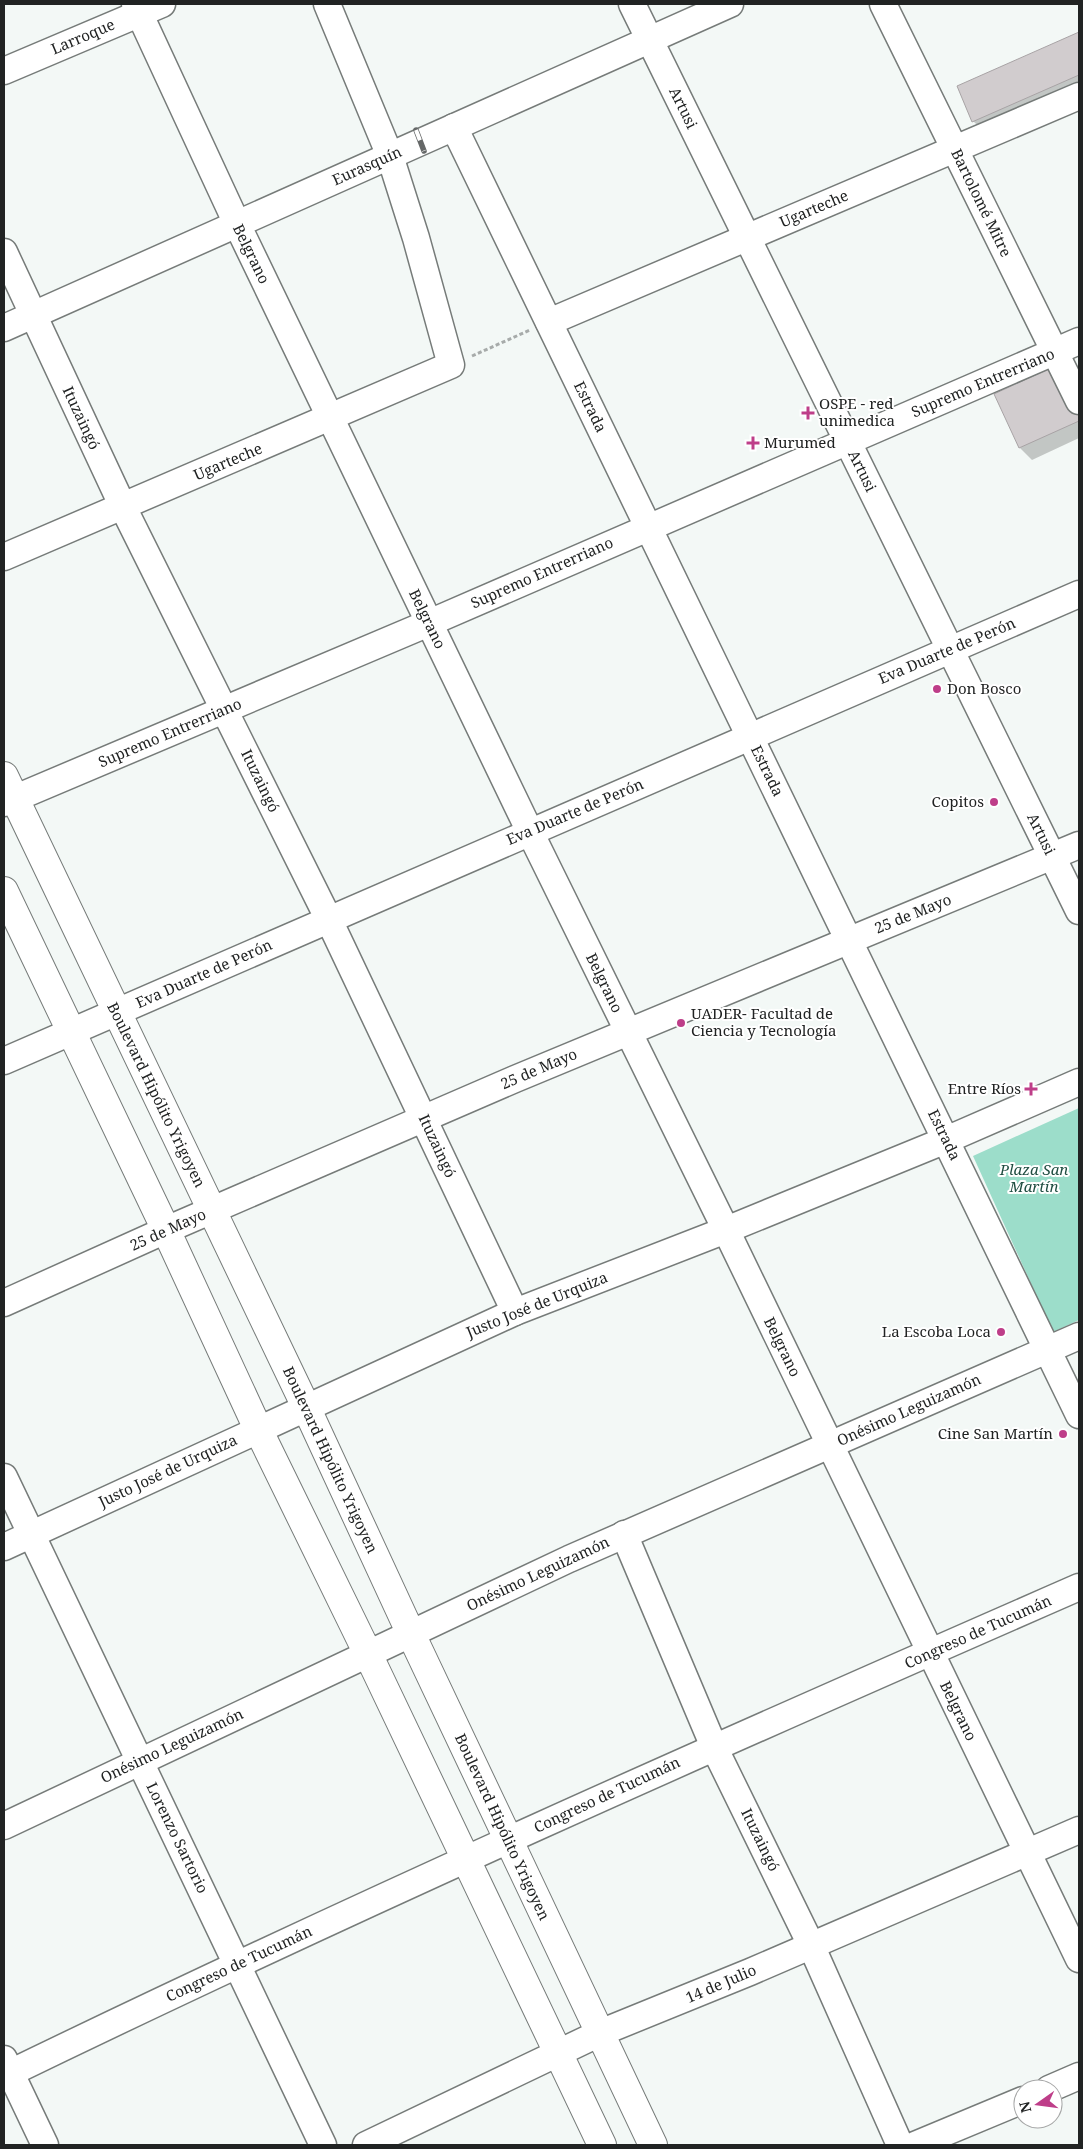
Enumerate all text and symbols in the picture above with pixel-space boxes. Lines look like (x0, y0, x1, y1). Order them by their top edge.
street label: Larroque (48, 14, 118, 58)
street label: Artusi (665, 83, 703, 132)
street label: Eurasquín (329, 141, 405, 189)
street label: Bartolomé Mitre (947, 145, 1017, 260)
street label: Ugarteche (776, 185, 851, 231)
street label: Belgrano (229, 220, 275, 287)
street label: Supremo Entrerriano (908, 343, 1057, 421)
street label: Estrada (570, 378, 612, 435)
street label: Ituzaingó (59, 383, 105, 452)
place label: OSPE - red unimedica (819, 393, 895, 430)
marker: OSPE - red unimedica (801, 406, 815, 420)
place label: Murumed (764, 432, 836, 452)
marker: Murumed (746, 436, 760, 450)
street label: Ugarteche (190, 438, 265, 484)
street label: Artusi (844, 446, 882, 495)
street label: Supremo Entrerriano (467, 532, 616, 613)
street label: Belgrano (405, 585, 451, 652)
street label: Eva Duarte de Perón (875, 612, 1019, 688)
place label: Don Bosco (947, 678, 1021, 698)
marker: Don Bosco (931, 683, 943, 695)
street label: Supremo Entrerriano (95, 693, 244, 771)
street label: Estrada (747, 742, 789, 799)
street label: Ituzaingó (237, 746, 285, 815)
street label: Eva Duarte de Perón (503, 773, 647, 849)
place label: Copitos (931, 791, 984, 811)
marker: Copitos (988, 796, 1000, 808)
street label: Artusi (1023, 809, 1061, 858)
street label: 25 de Mayo (871, 889, 954, 938)
street label: Eva Duarte de Perón (132, 934, 275, 1012)
street label: Belgrano (582, 949, 628, 1016)
street label: Boulevard Hipólito Yrigoyen (103, 999, 211, 1191)
place label: UADER- Facultad de Ciencia y Tecnología (691, 1003, 836, 1040)
marker: UADER- Facultad de Ciencia y Tecnología (675, 1017, 687, 1029)
street label: 25 de Mayo (497, 1043, 580, 1093)
place label: Entre Ríos (948, 1078, 1021, 1098)
marker: Entre Ríos (1025, 1083, 1037, 1095)
street label: Estrada (924, 1106, 966, 1163)
street label: Ituzaingó (415, 1111, 461, 1180)
park label: Plaza San Martín (999, 1159, 1068, 1196)
street label: 25 de Mayo (126, 1203, 209, 1255)
street label: Justo José de Urquiza (462, 1267, 610, 1342)
street label: Belgrano (760, 1313, 806, 1380)
place label: La Escoba Loca (882, 1321, 991, 1341)
marker: La Escoba Loca (995, 1326, 1007, 1338)
street label: Boulevard Hipólito Yrigoyen (279, 1363, 383, 1556)
street label: Onésimo Leguizamón (833, 1368, 984, 1450)
place label: Cine San Martín (938, 1423, 1053, 1443)
marker: Cine San Martín (1057, 1428, 1069, 1440)
street label: Justo José de Urquiza (94, 1429, 240, 1511)
street label: Onésimo Leguizamón (463, 1531, 613, 1615)
street label: Congreso de Tucumán (901, 1589, 1055, 1673)
street label: Belgrano (936, 1677, 982, 1744)
street label: Onésimo Leguizamón (97, 1703, 247, 1787)
street label: Boulevard Hipólito Yrigoyen (451, 1730, 555, 1923)
street label: Congreso de Tucumán (530, 1751, 683, 1837)
street label: Lorenzo Sartorio (142, 1779, 213, 1896)
street label: Ituzaingó (737, 1805, 785, 1874)
street label: Congreso de Tucumán (162, 1920, 315, 2006)
street label: 14 de Julio (682, 1959, 759, 2007)
north arrow (1013, 2079, 1063, 2129)
text: N (1014, 2100, 1035, 2115)

